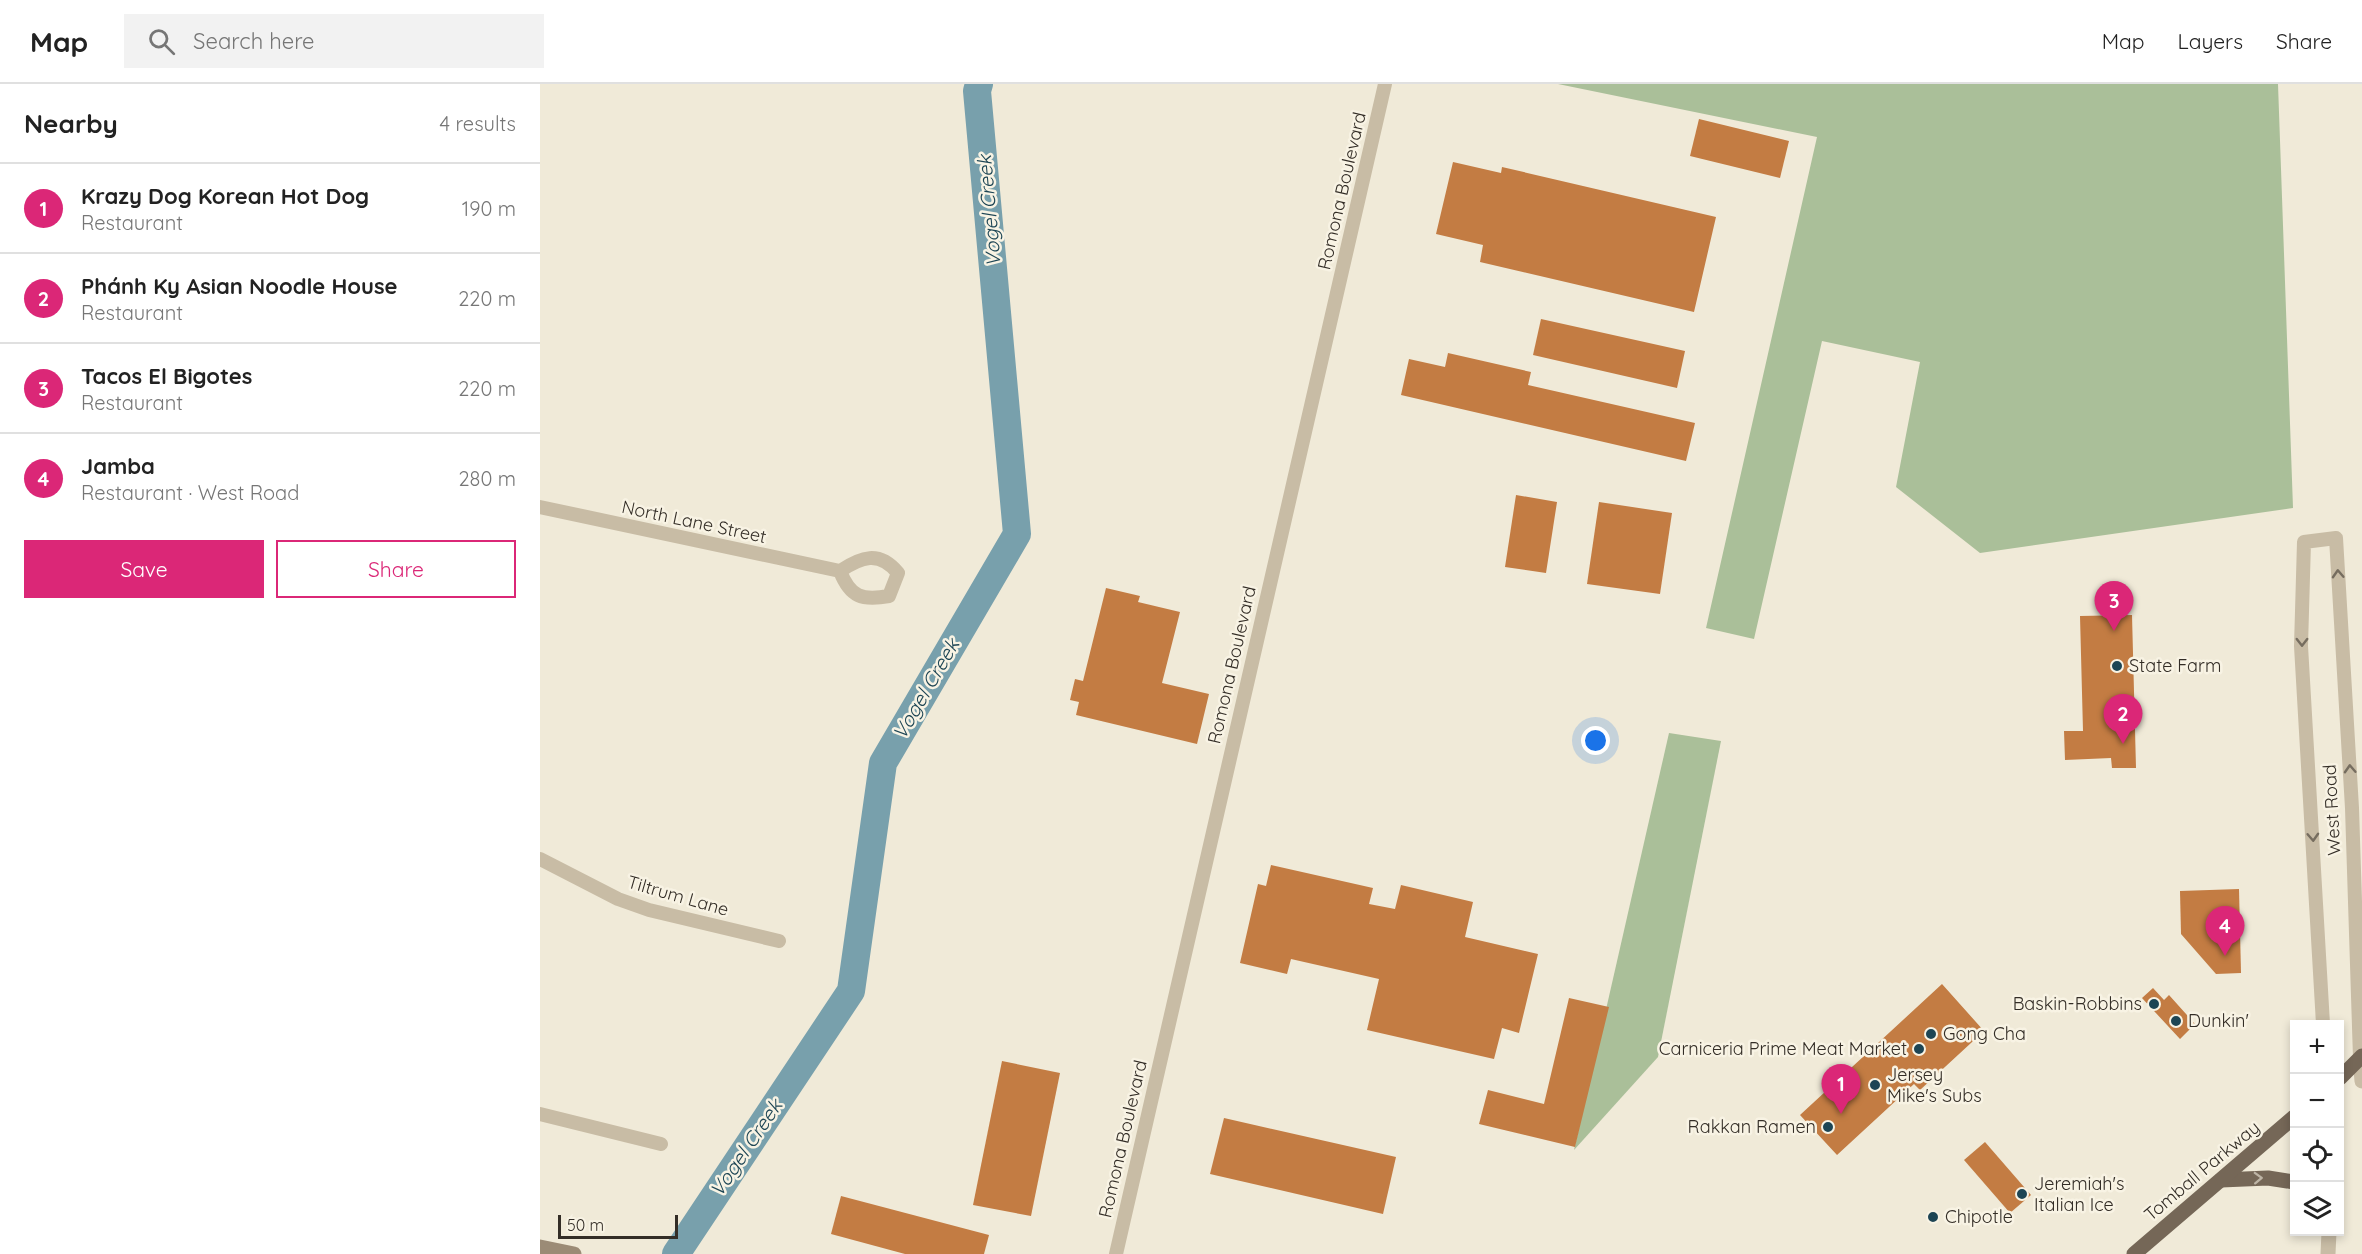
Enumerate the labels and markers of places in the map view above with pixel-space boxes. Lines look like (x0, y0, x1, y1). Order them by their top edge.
pin: 3 (2094, 582, 2134, 631)
place label: State Farm (2129, 654, 2221, 677)
marker: State Farm (2110, 659, 2124, 673)
pin: 2 (2104, 694, 2142, 744)
pin: 4 (2206, 906, 2244, 956)
place label: Baskin-Robbins (2013, 992, 2142, 1015)
marker: Baskin-Robbins (2147, 997, 2161, 1011)
place label: Dunkin' (2188, 1009, 2249, 1032)
marker: Dunkin' (2169, 1014, 2183, 1028)
place label: Gong Cha (1943, 1022, 2026, 1045)
marker: Gong Cha (1924, 1027, 1938, 1041)
place label: Carniceria Prime Meat Market (1659, 1037, 1907, 1060)
marker: Carniceria Prime Meat Market (1912, 1042, 1926, 1056)
place label: Jersey Mike's Subs (1887, 1063, 1982, 1107)
pin: 1 (1822, 1064, 1860, 1114)
marker: Jersey Mike's Subs (1868, 1078, 1882, 1092)
place label: Rakkan Ramen (1688, 1115, 1816, 1138)
marker: Rakkan Ramen (1821, 1120, 1835, 1134)
place label: Jeremiah's Italian Ice (2034, 1172, 2125, 1216)
marker: Jeremiah's Italian Ice (2015, 1187, 2029, 1201)
place label: Chipotle (1945, 1205, 2013, 1228)
marker: Chipotle (1926, 1210, 1940, 1224)

